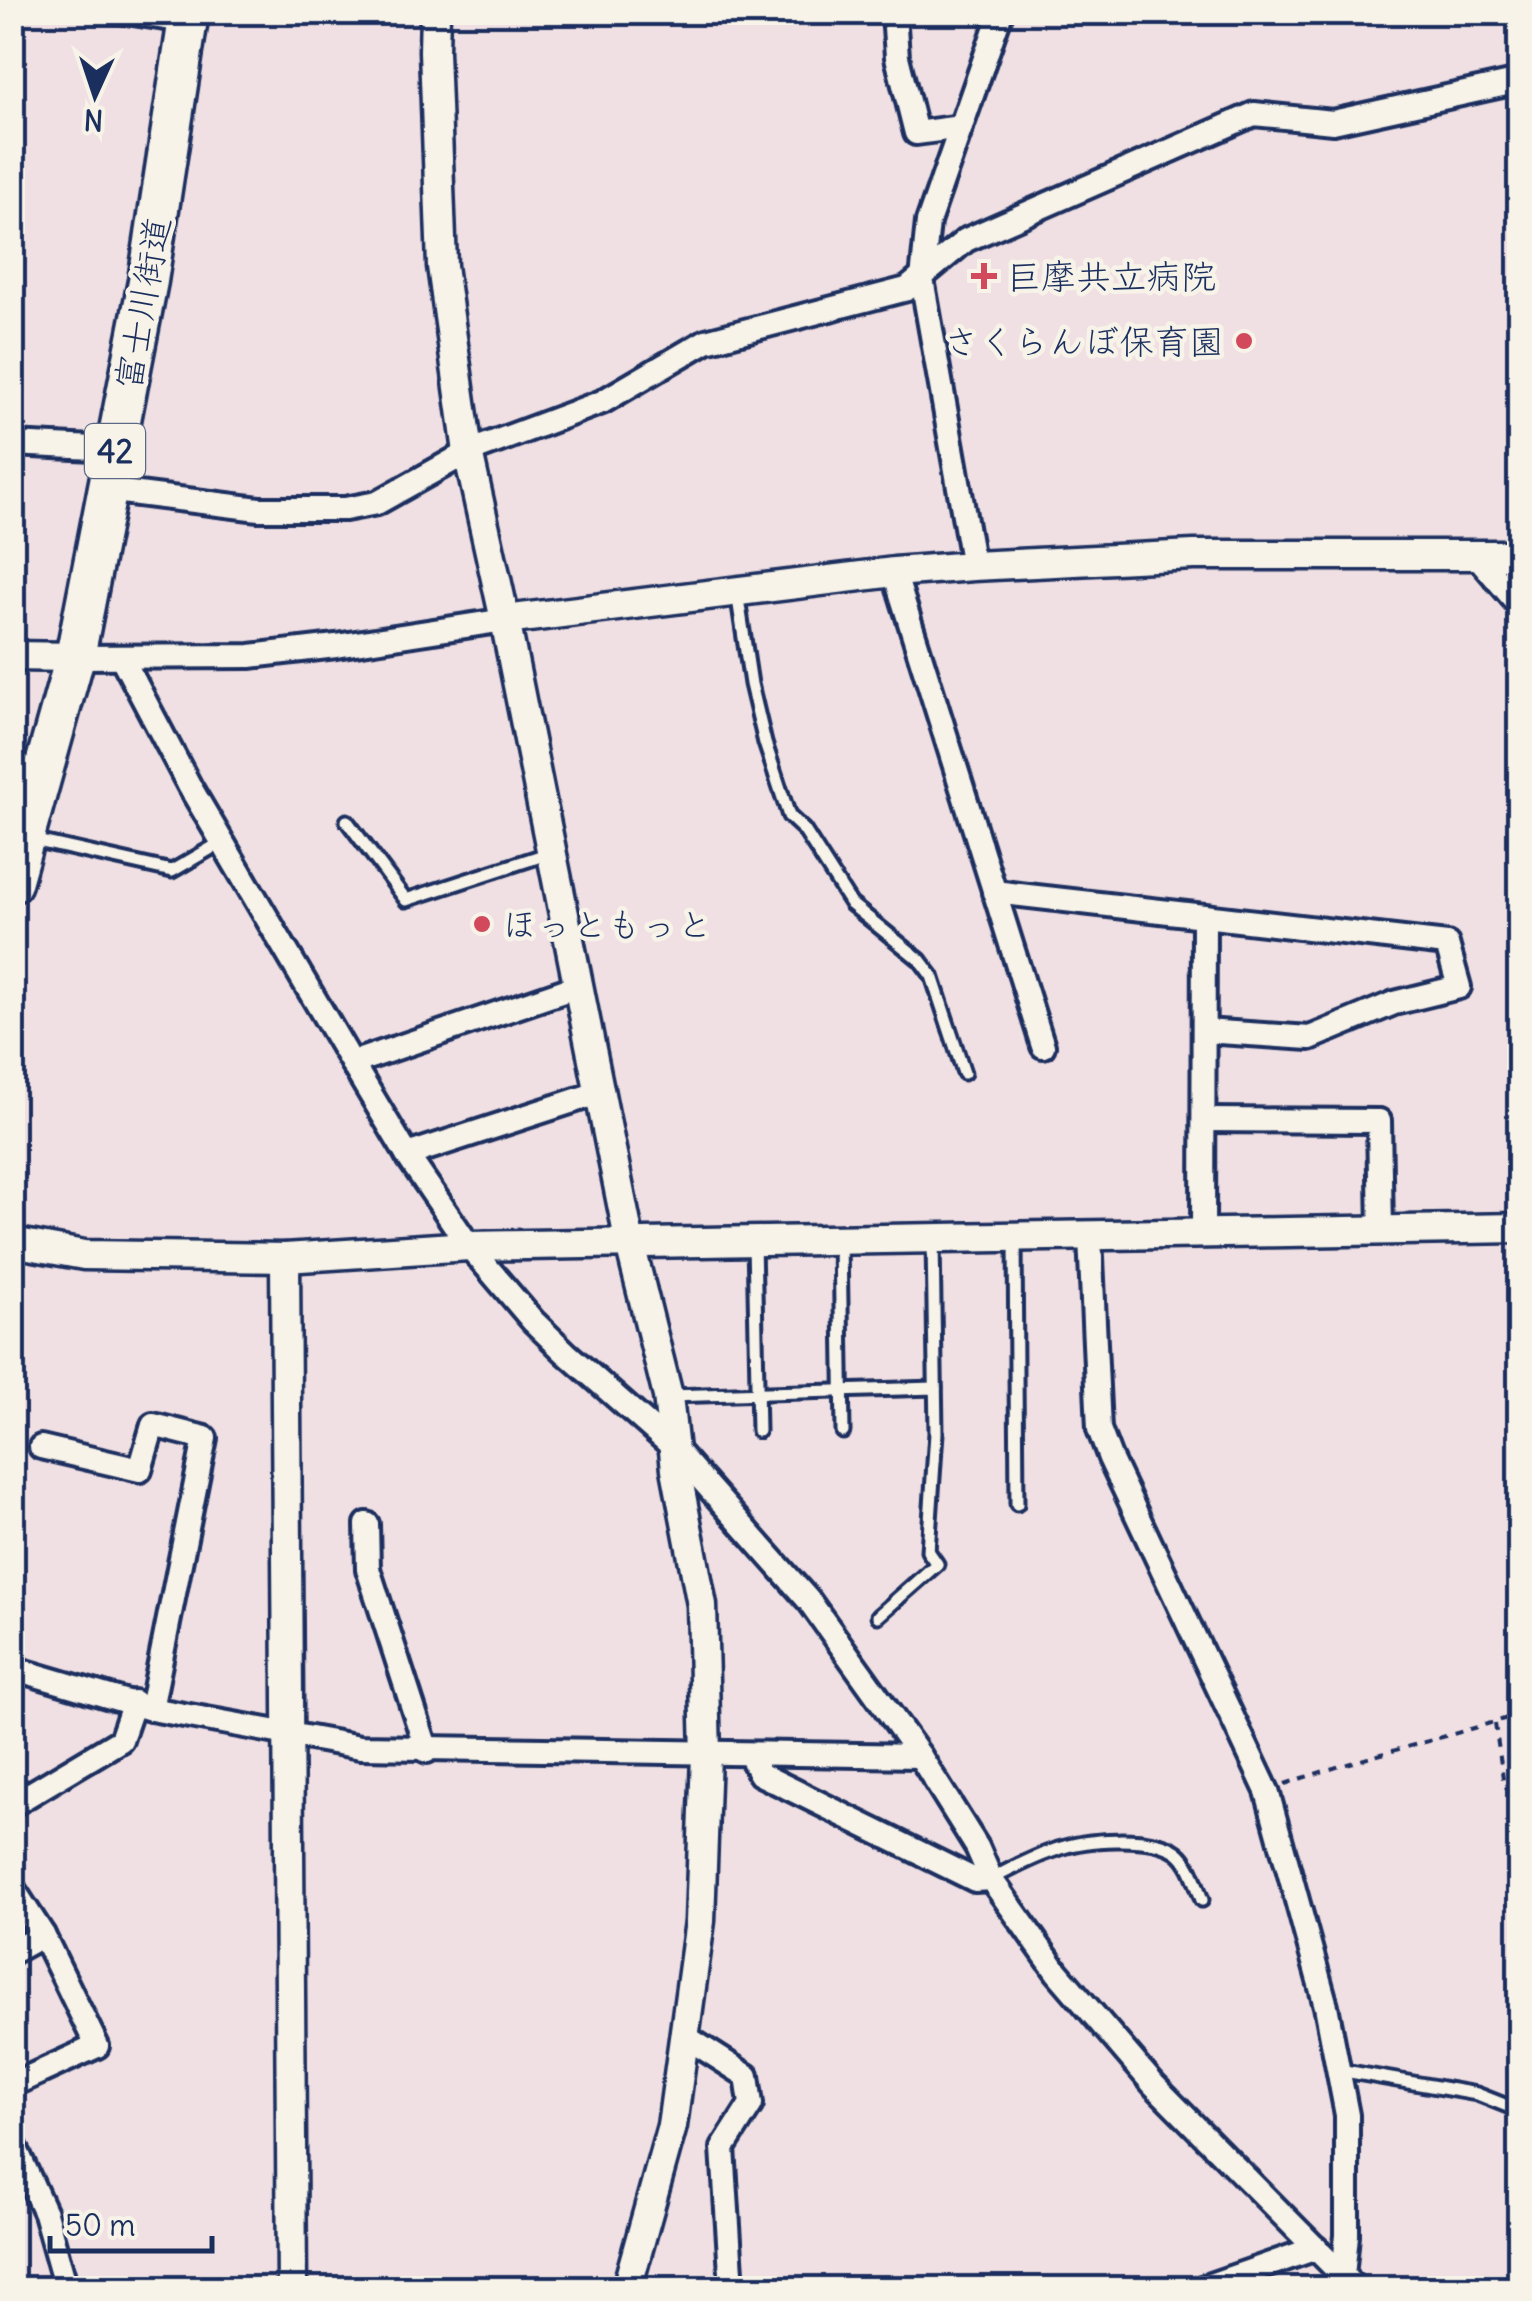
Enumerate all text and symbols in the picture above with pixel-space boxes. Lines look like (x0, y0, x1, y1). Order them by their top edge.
north arrow (45, 45, 145, 145)
text: N (83, 101, 104, 138)
street label: 富士川街道 (105, 213, 179, 393)
place label: 巨摩共立病院 (1006, 254, 1216, 298)
marker: 巨摩共立病院 (971, 263, 997, 289)
place label: さくらんぼ保育園 (944, 319, 1224, 363)
marker: さくらんぼ保育園 (1233, 330, 1255, 352)
road number: 42 (85, 424, 145, 478)
place label: ほっともっと (502, 902, 712, 946)
marker: ほっともっと (471, 913, 493, 935)
scale bar (50, 2191, 212, 2253)
text: 50 m (65, 2206, 135, 2244)

